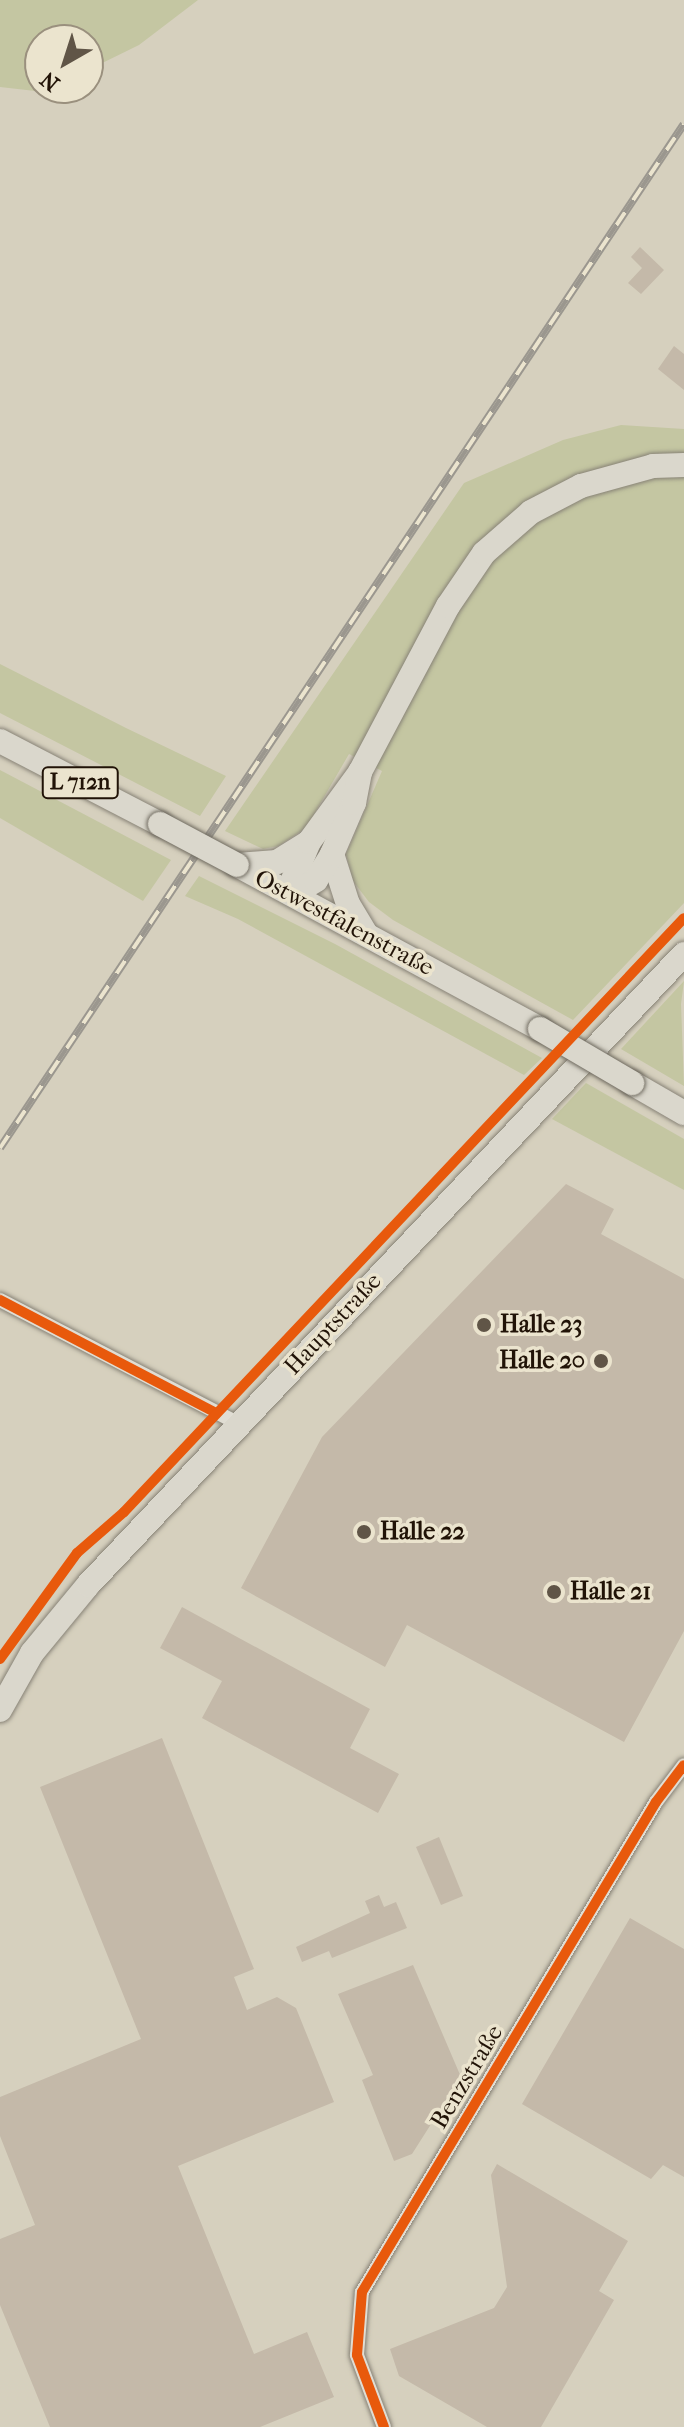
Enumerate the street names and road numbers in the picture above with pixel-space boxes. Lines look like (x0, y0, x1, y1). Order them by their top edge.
road number: L 712n (40, 765, 120, 801)
street label: Ostwestfalenstraße (250, 864, 438, 982)
street label: Hauptstraße (279, 1267, 387, 1381)
street label: Benzstraße (425, 2020, 509, 2134)

